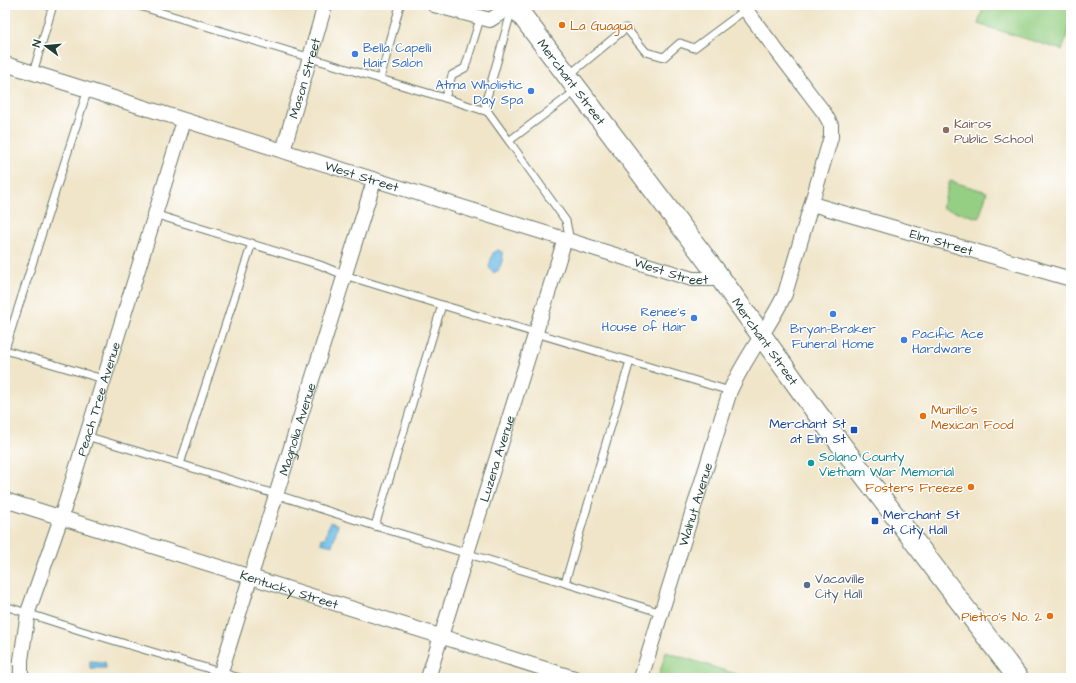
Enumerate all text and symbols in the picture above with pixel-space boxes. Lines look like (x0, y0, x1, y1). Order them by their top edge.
place label: La Guagua (570, 17, 633, 36)
marker: La Guagua (557, 20, 567, 30)
north arrow (26, 26, 66, 66)
street label: Mason Street (285, 35, 325, 121)
street label: Merchant Street (533, 36, 610, 129)
text: N (29, 38, 45, 49)
place label: Bella Capelli Hair Salon (363, 39, 431, 72)
marker: Bella Capelli Hair Salon (350, 49, 360, 59)
place label: Atma Wholistic Day Spa (436, 76, 523, 110)
marker: Atma Wholistic Day Spa (526, 86, 536, 96)
place label: Kairos Public School (954, 115, 1033, 148)
marker: Kairos Public School (941, 125, 951, 135)
street label: West Street (322, 157, 402, 197)
street label: Elm Street (908, 225, 976, 260)
street label: West Street (632, 253, 709, 289)
street label: Merchant Street (727, 295, 803, 390)
place label: Renee's House of Hair (602, 303, 686, 336)
marker: Bryan-Braker Funeral Home (828, 309, 838, 319)
marker: Renee's House of Hair (689, 313, 699, 323)
place label: Bryan-Braker Funeral Home (790, 320, 876, 353)
place label: Pacific Ace Hardware (912, 325, 984, 358)
marker: Pacific Ace Hardware (899, 335, 909, 345)
street label: Peach Tree Avenue (73, 340, 125, 458)
street label: Magnolia Avenue (275, 381, 321, 478)
place label: Murillo's Mexican Food (931, 401, 1014, 434)
marker: Murillo's Mexican Food (918, 411, 928, 421)
street label: Luzena Avenue (476, 413, 519, 504)
place label: Merchant St at Elm St (769, 415, 847, 448)
marker: Merchant St at Elm St (849, 425, 859, 435)
place label: Solano County Vietnam War Memorial (819, 448, 954, 481)
marker: Solano County Vietnam War Memorial (806, 458, 816, 468)
street label: Walnut Avenue (674, 460, 717, 549)
place label: Fosters Freeze (865, 479, 963, 497)
marker: Fosters Freeze (966, 482, 976, 492)
place label: Merchant St at City Hall (883, 506, 961, 540)
marker: Merchant St at City Hall (870, 516, 880, 526)
street label: Kentucky Street (238, 566, 341, 614)
place label: Vacaville City Hall (815, 570, 864, 604)
marker: Vacaville City Hall (802, 580, 812, 590)
place label: Pietro's No. 2 (961, 608, 1043, 626)
marker: Pietro's No. 2 (1045, 611, 1055, 621)

